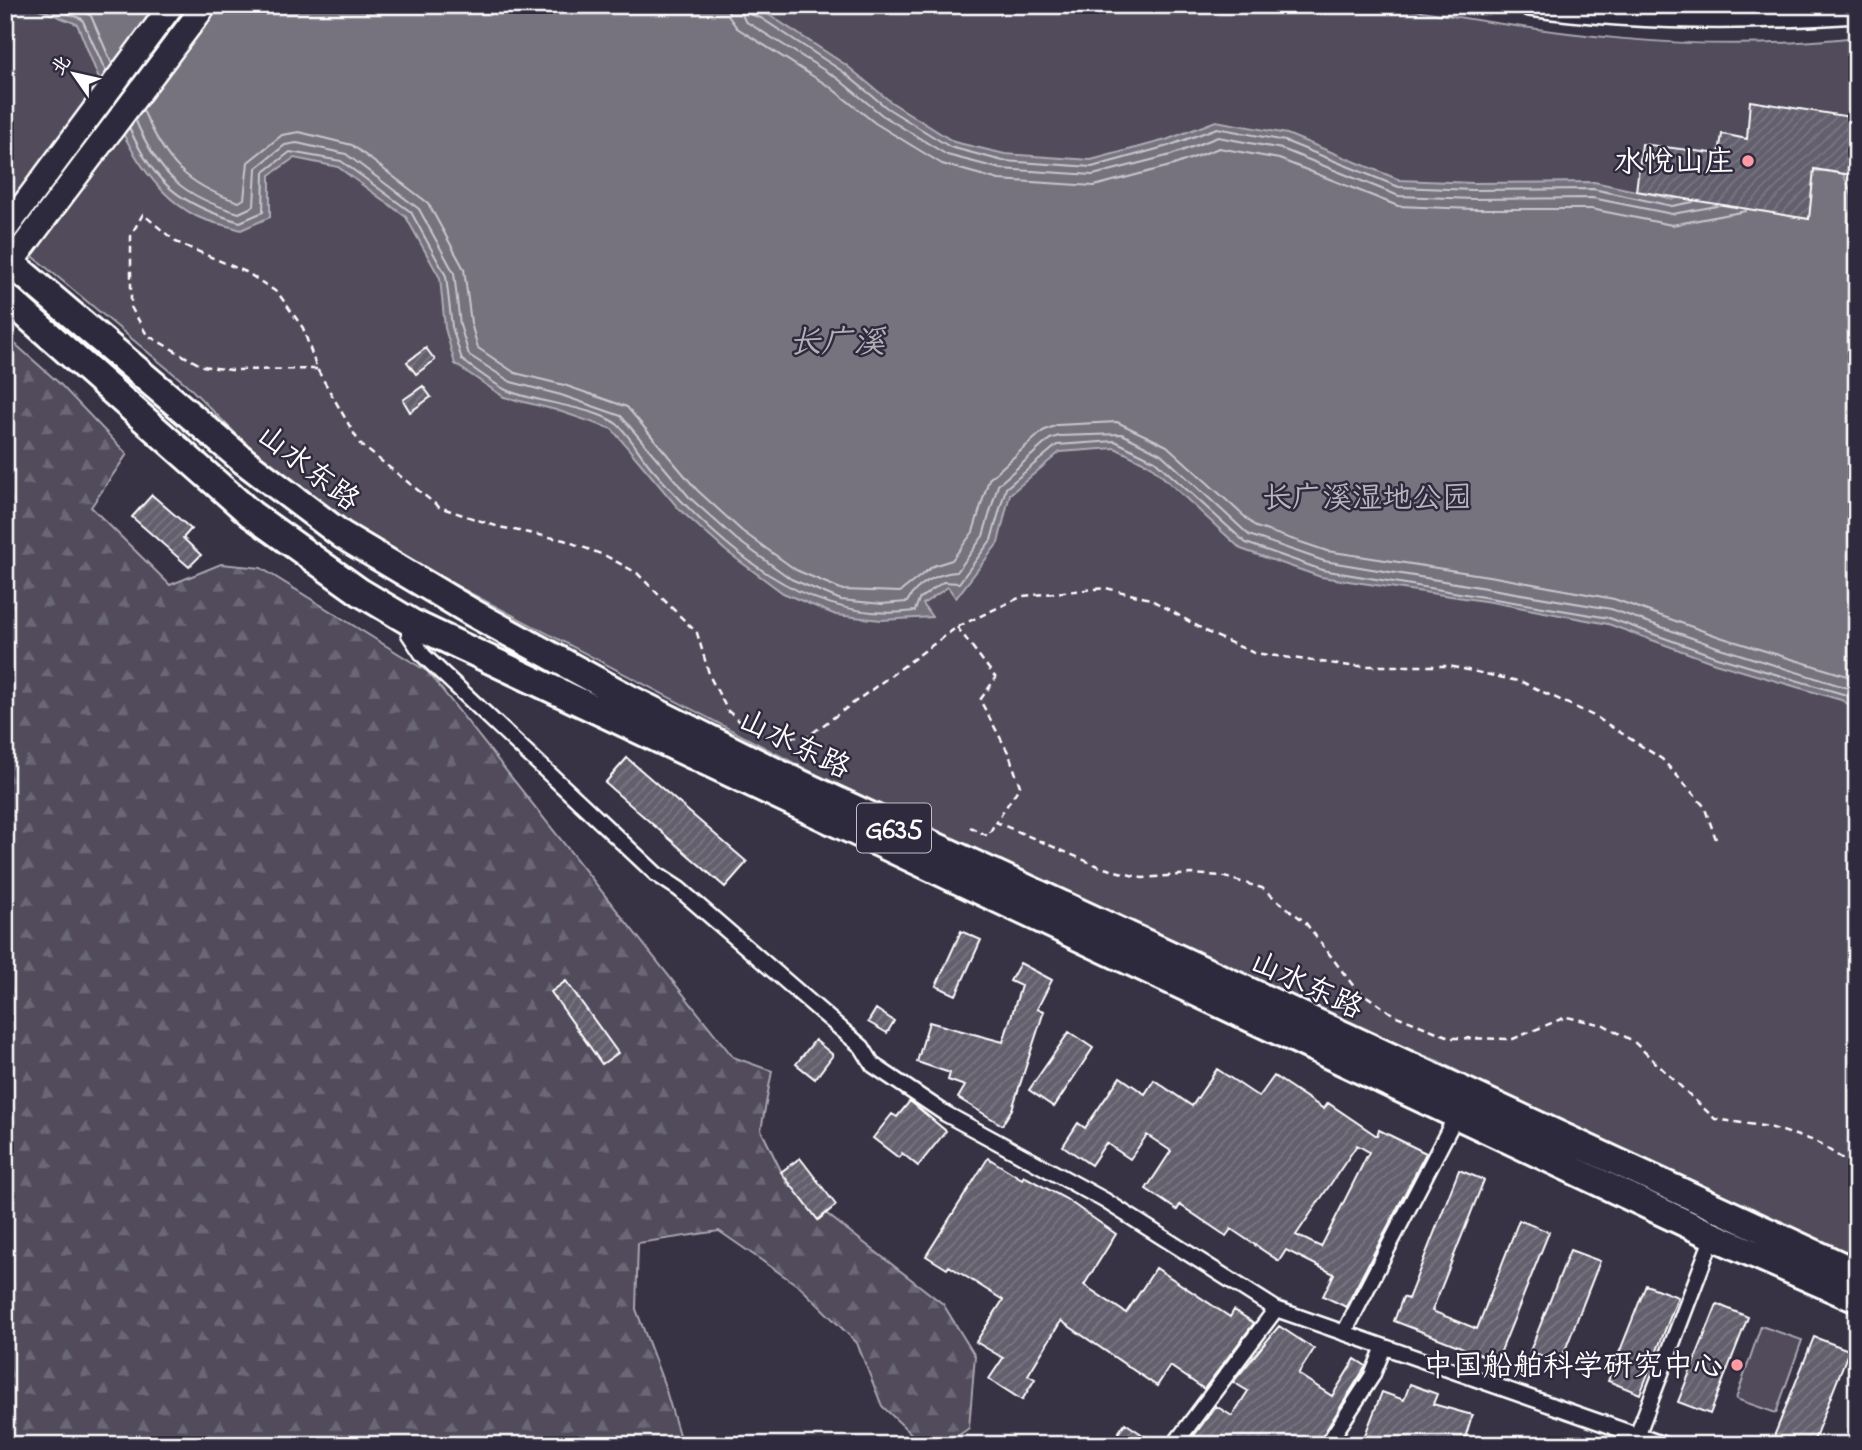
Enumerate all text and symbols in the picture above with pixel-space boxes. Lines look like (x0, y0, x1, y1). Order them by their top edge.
north arrow (38, 38, 108, 108)
text: 北 (45, 50, 78, 81)
place label: 水悦山庄 (1614, 142, 1734, 186)
marker: 水悦山庄 (1740, 153, 1756, 169)
water label: 长广溪 (789, 321, 887, 368)
street label: 山水东路 (246, 415, 368, 524)
park label: 长广溪湿地公园 (1262, 478, 1472, 522)
street label: 山水东路 (730, 700, 857, 792)
road number: G635 (857, 804, 931, 852)
street label: 山水东路 (1242, 941, 1369, 1032)
place label: 中国船舶科学研究中心 (1423, 1346, 1723, 1390)
marker: 中国船舶科学研究中心 (1729, 1357, 1745, 1373)

